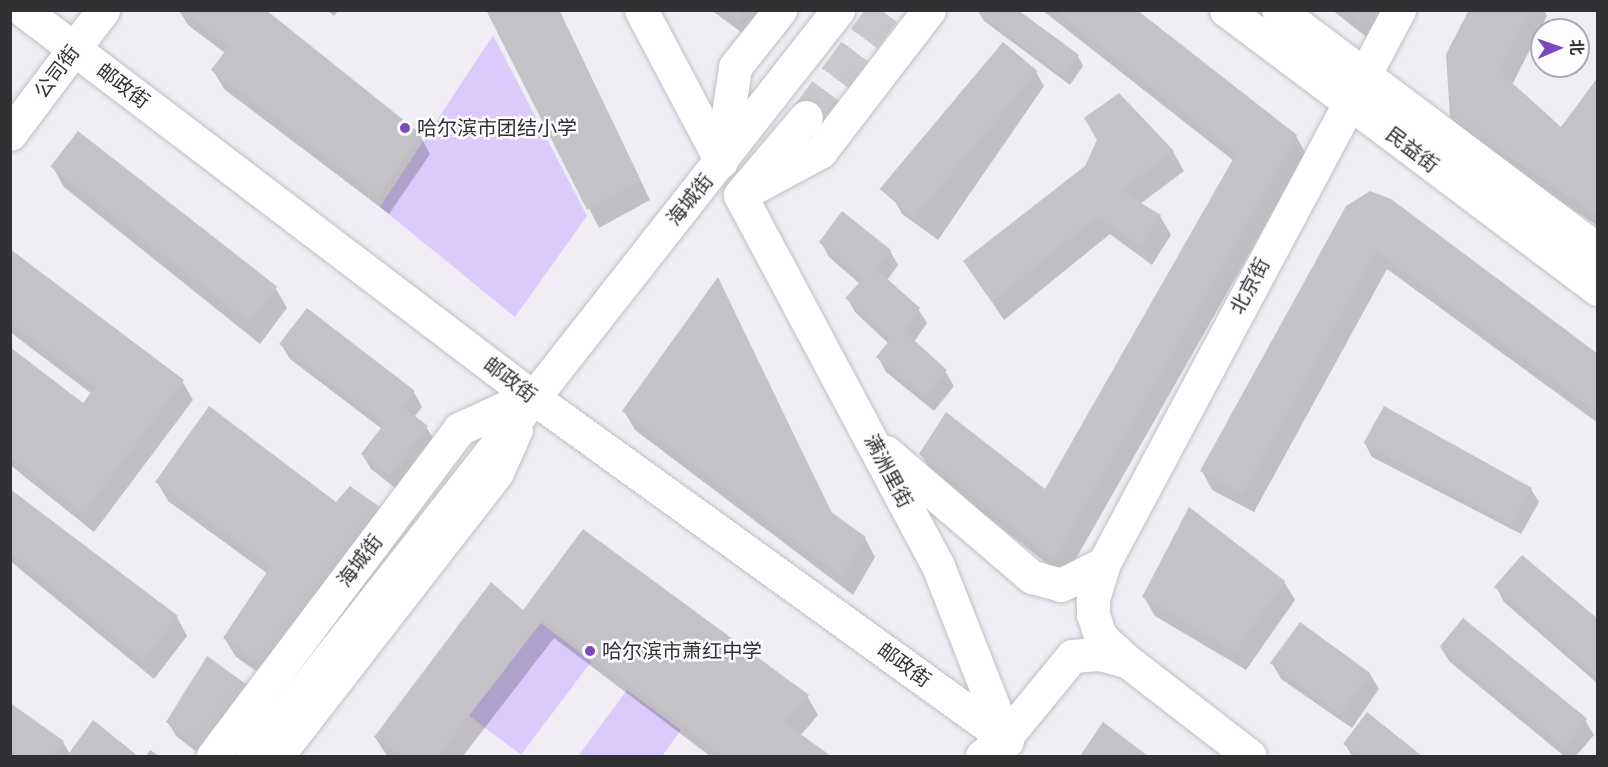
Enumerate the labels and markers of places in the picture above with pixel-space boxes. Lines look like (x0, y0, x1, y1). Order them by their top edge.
place label: 哈尔滨市团结小学 (417, 116, 577, 140)
marker: 哈尔滨市团结小学 (398, 121, 412, 135)
place label: 哈尔滨市萧红中学 (602, 639, 762, 663)
marker: 哈尔滨市萧红中学 (583, 644, 597, 658)

